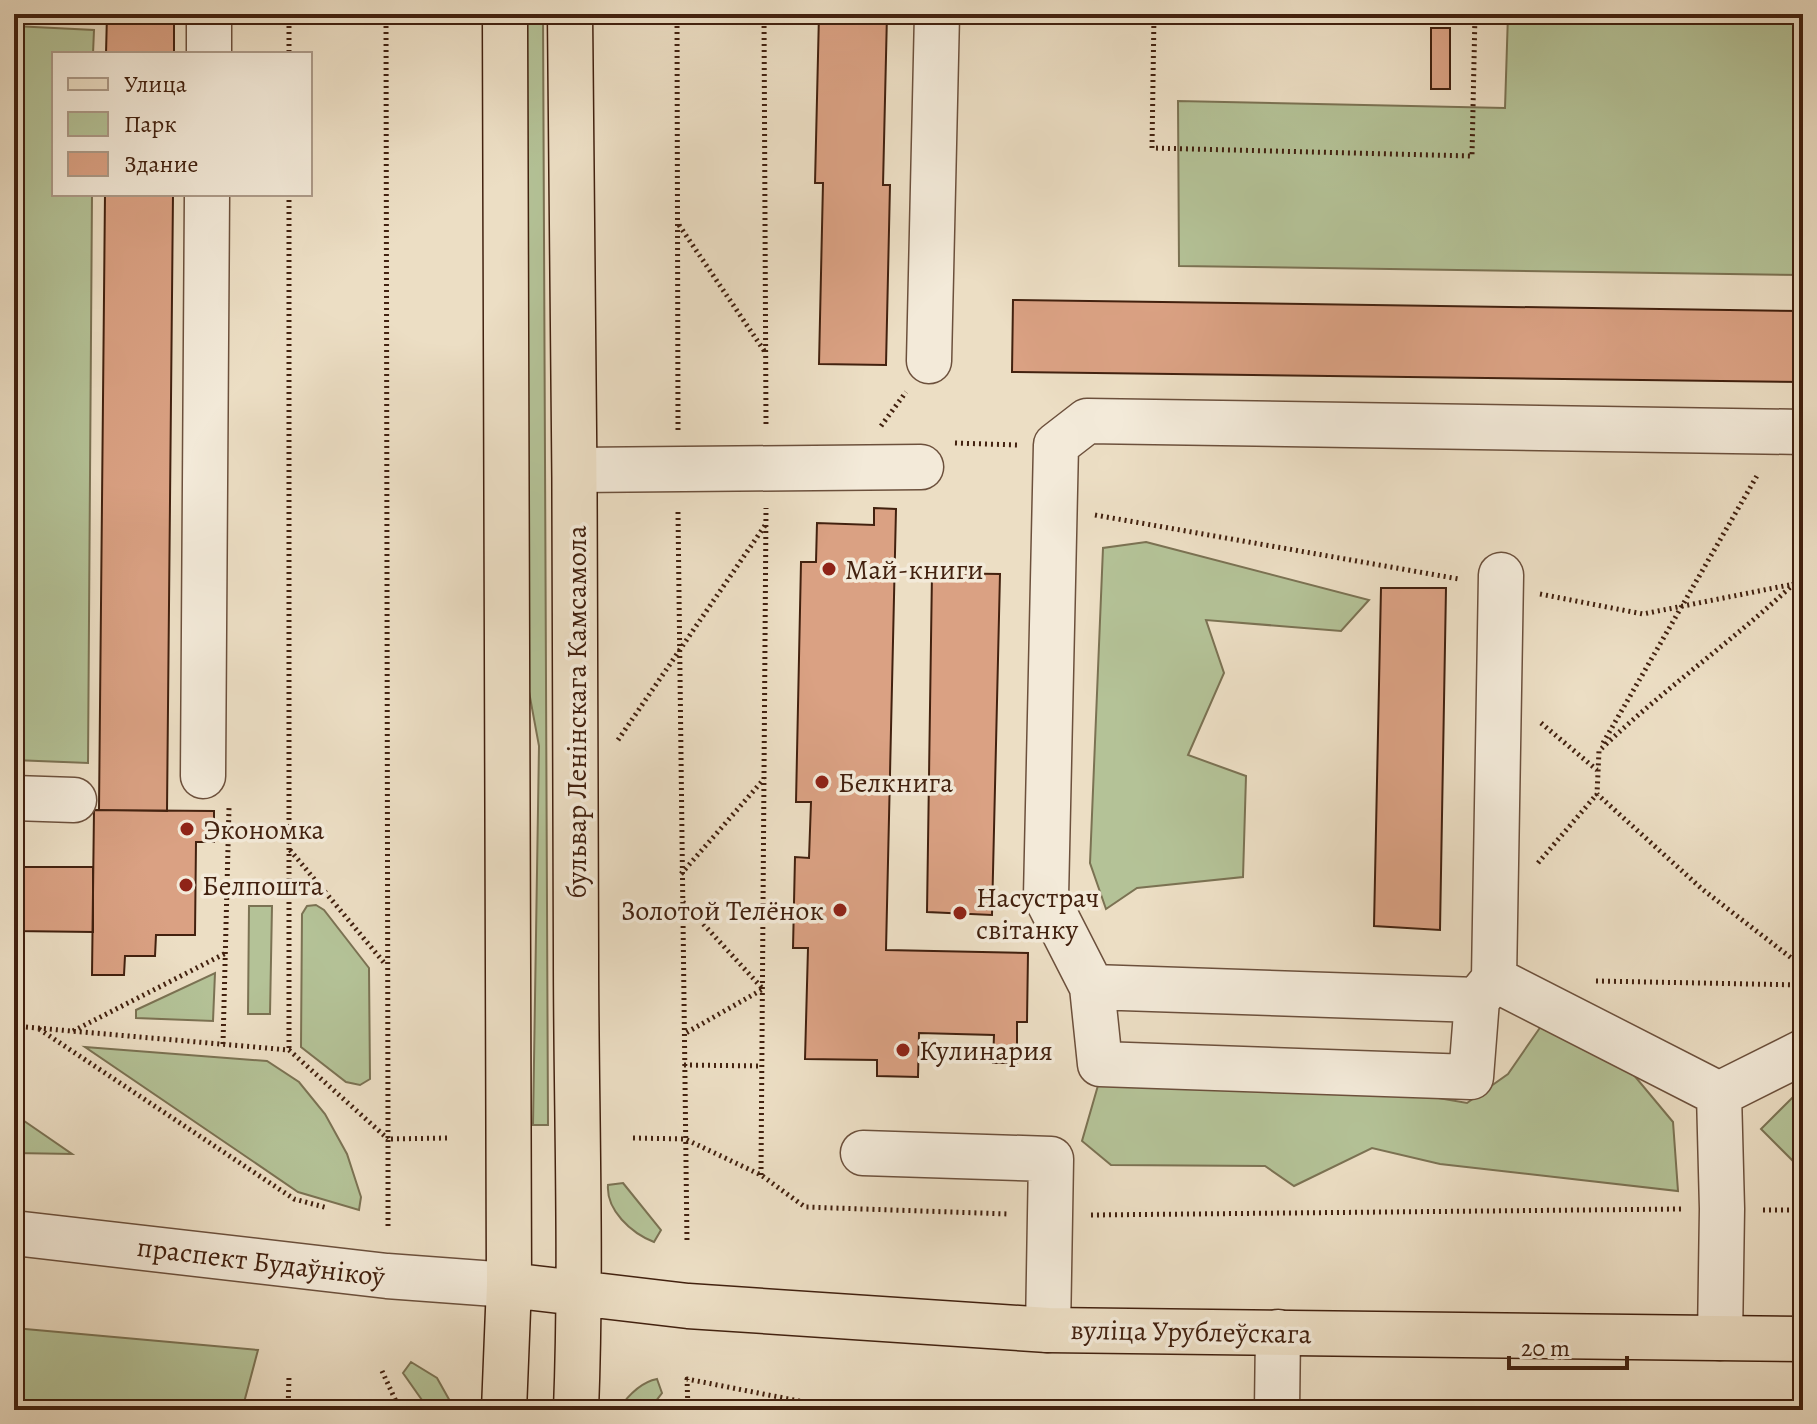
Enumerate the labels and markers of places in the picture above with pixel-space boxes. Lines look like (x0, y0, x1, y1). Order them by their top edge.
place label: Май-книги (845, 551, 984, 589)
marker: Май-книги (820, 560, 838, 578)
place label: Белкнига (838, 764, 953, 802)
marker: Белкнига (813, 773, 831, 791)
place label: Экономка (203, 811, 325, 849)
marker: Экономка (178, 820, 196, 838)
place label: Белпошта (202, 867, 324, 905)
marker: Белпошта (177, 876, 195, 894)
place label: Насустрач світанку (976, 879, 1099, 949)
place label: Золотой Телёнок (621, 892, 824, 930)
marker: Золотой Телёнок (831, 901, 849, 919)
marker: Насустрач світанку (951, 904, 969, 922)
place label: Кулинария (919, 1032, 1053, 1070)
marker: Кулинария (894, 1041, 912, 1059)

